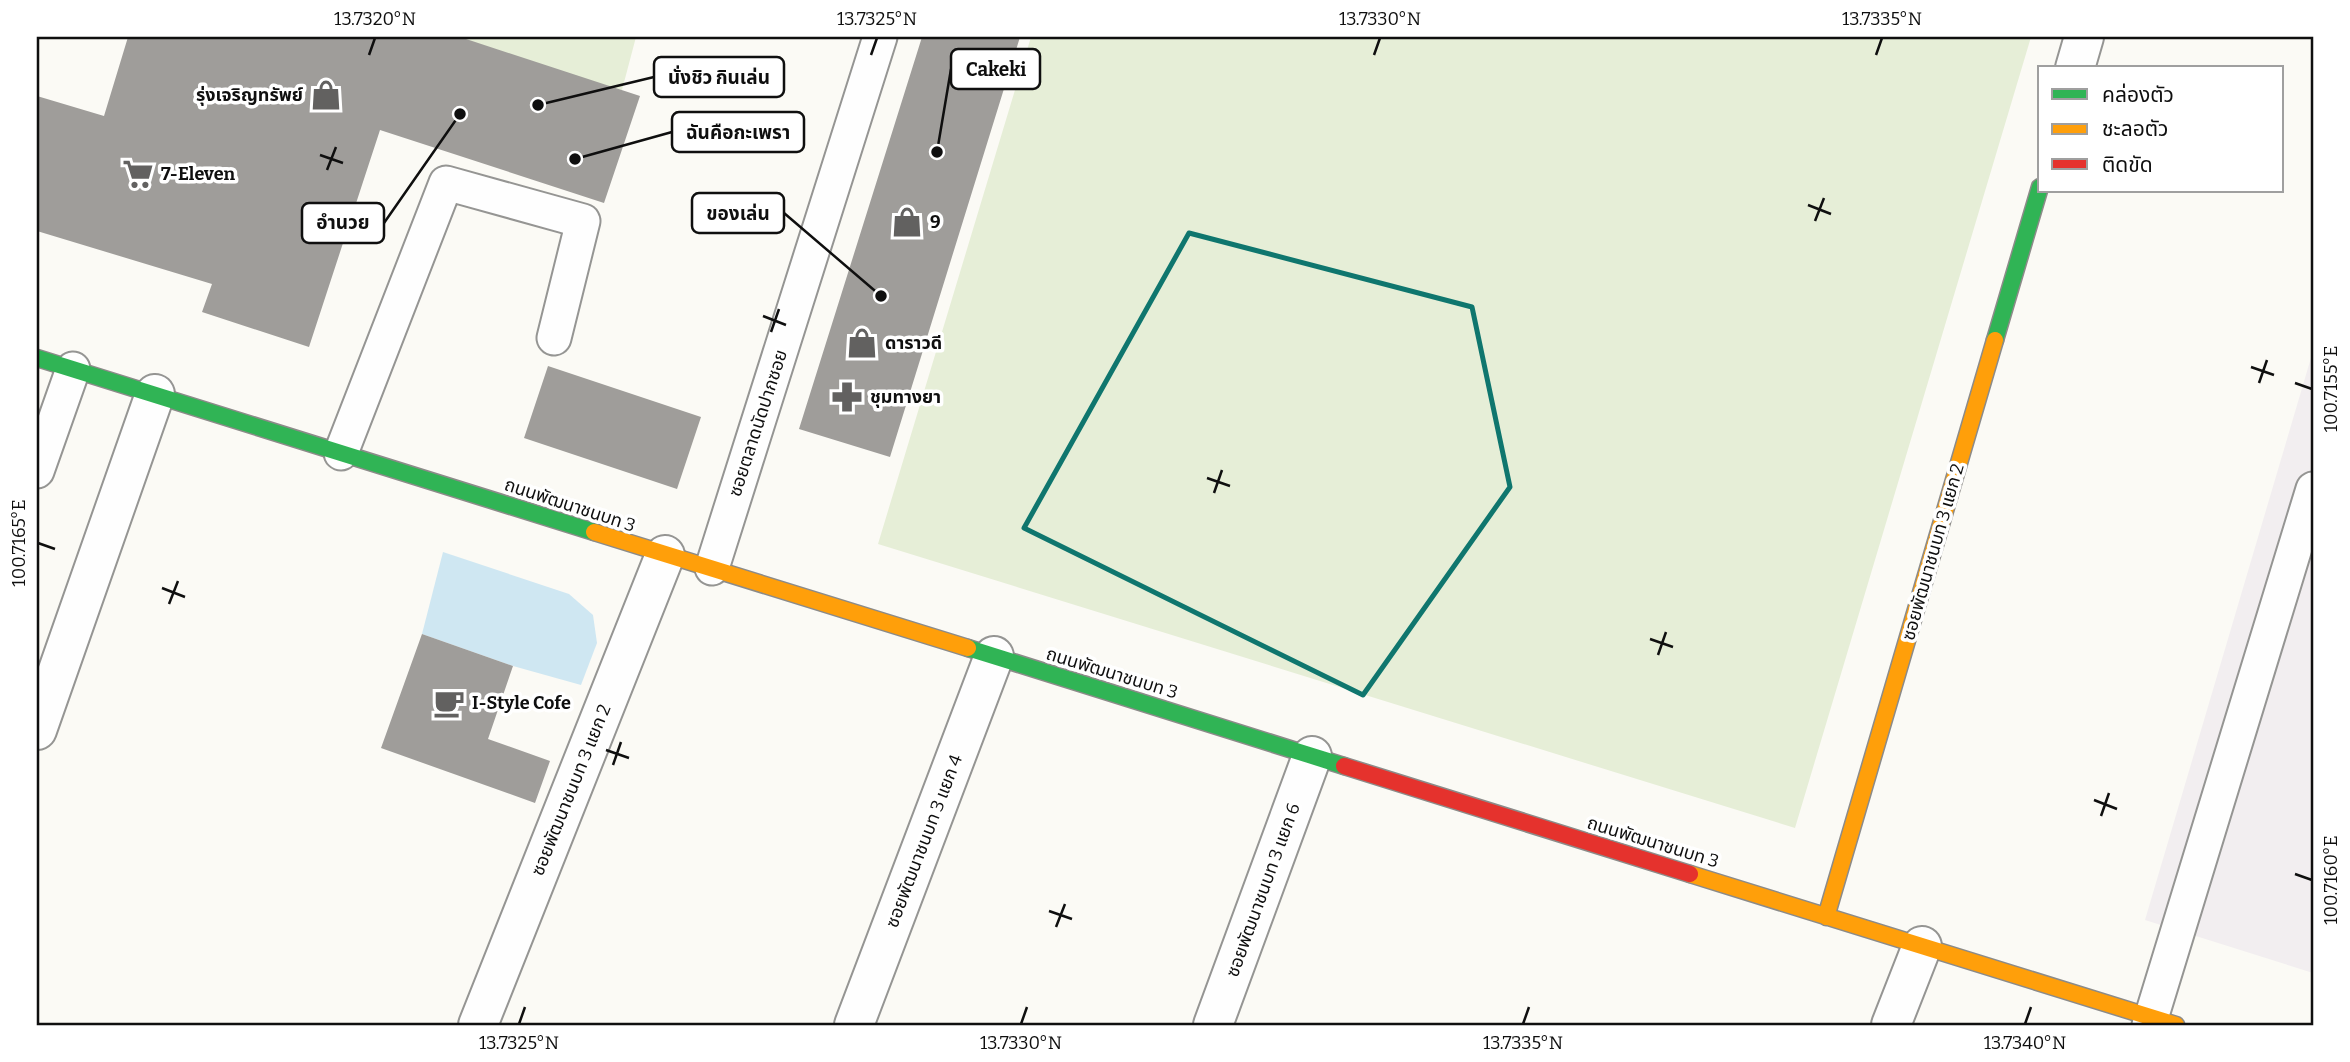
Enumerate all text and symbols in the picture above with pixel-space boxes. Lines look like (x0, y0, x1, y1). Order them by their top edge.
text: 13.7320°N (334, 8, 416, 30)
text: 13.7325°N (837, 8, 917, 30)
text: 13.7330°N (1339, 8, 1421, 30)
text: 13.7335°N (1842, 8, 1922, 30)
callout: Cakeki (951, 49, 1040, 89)
callout: นั่งชิว กินเล่น (654, 57, 784, 97)
text: Cakeki (966, 58, 1026, 81)
text: นั่งชิว กินเล่น (668, 65, 770, 89)
legend (2038, 66, 2284, 192)
shop icon: รุ่งเจริญทรัพย์ (309, 78, 343, 112)
text: คล่องตัว (2102, 82, 2174, 108)
place label: รุ่งเจริญทรัพย์ (196, 84, 303, 106)
callout: ฉันคือกะเพรา (672, 112, 804, 152)
text: ชะลอตัว (2102, 116, 2168, 142)
text: ฉันคือกะเพรา (686, 121, 790, 144)
text: ติดขัด (2102, 152, 2153, 178)
supermarket icon: 7-Eleven (121, 157, 155, 191)
place label: 7-Eleven (161, 163, 236, 185)
callout: ของเล่น (692, 193, 784, 233)
text: ของเล่น (706, 202, 770, 225)
callout: อำนวย (302, 203, 384, 243)
shop icon: 9 (890, 205, 924, 239)
text: อำนวย (316, 211, 370, 234)
place label: 9 (930, 211, 941, 233)
shop icon: ดาราวดี (845, 326, 879, 360)
place label: ดาราวดี (885, 332, 942, 354)
text: 100.7155°E (2320, 346, 2342, 432)
street label: ซอยตลาดนัดปากซอย (724, 347, 792, 499)
pharmacy icon: ชุมทางยา (830, 380, 864, 414)
place label: ชุมทางยา (870, 386, 941, 408)
street label: ซอยพัฒนาชนบท 3 แยก 2 (1897, 461, 1969, 643)
street label: ถนนพัฒนาชนบท 3 (502, 473, 638, 537)
text: 100.7165°E (8, 499, 30, 587)
street label: ถนนพัฒนาชนบท 3 (1043, 643, 1181, 703)
cafe icon: I-Style Cofe (432, 686, 466, 720)
place label: I-Style Cofe (472, 692, 571, 714)
street label: ซอยพัฒนาชนบท 3 แยก 2 (527, 701, 615, 879)
street label: ซอยพัฒนาชนบท 3 แยก 4 (881, 751, 967, 931)
street label: ซอยพัฒนาชนบท 3 แยก 6 (1221, 800, 1305, 980)
street label: ถนนพัฒนาชนบท 3 (1584, 812, 1722, 872)
text: 100.7160°E (2320, 835, 2342, 925)
text: 13.7325°N (479, 1032, 559, 1054)
text: 13.7330°N (980, 1032, 1062, 1054)
text: 13.7335°N (1483, 1032, 1563, 1054)
text: 13.7340°N (1984, 1032, 2066, 1054)

